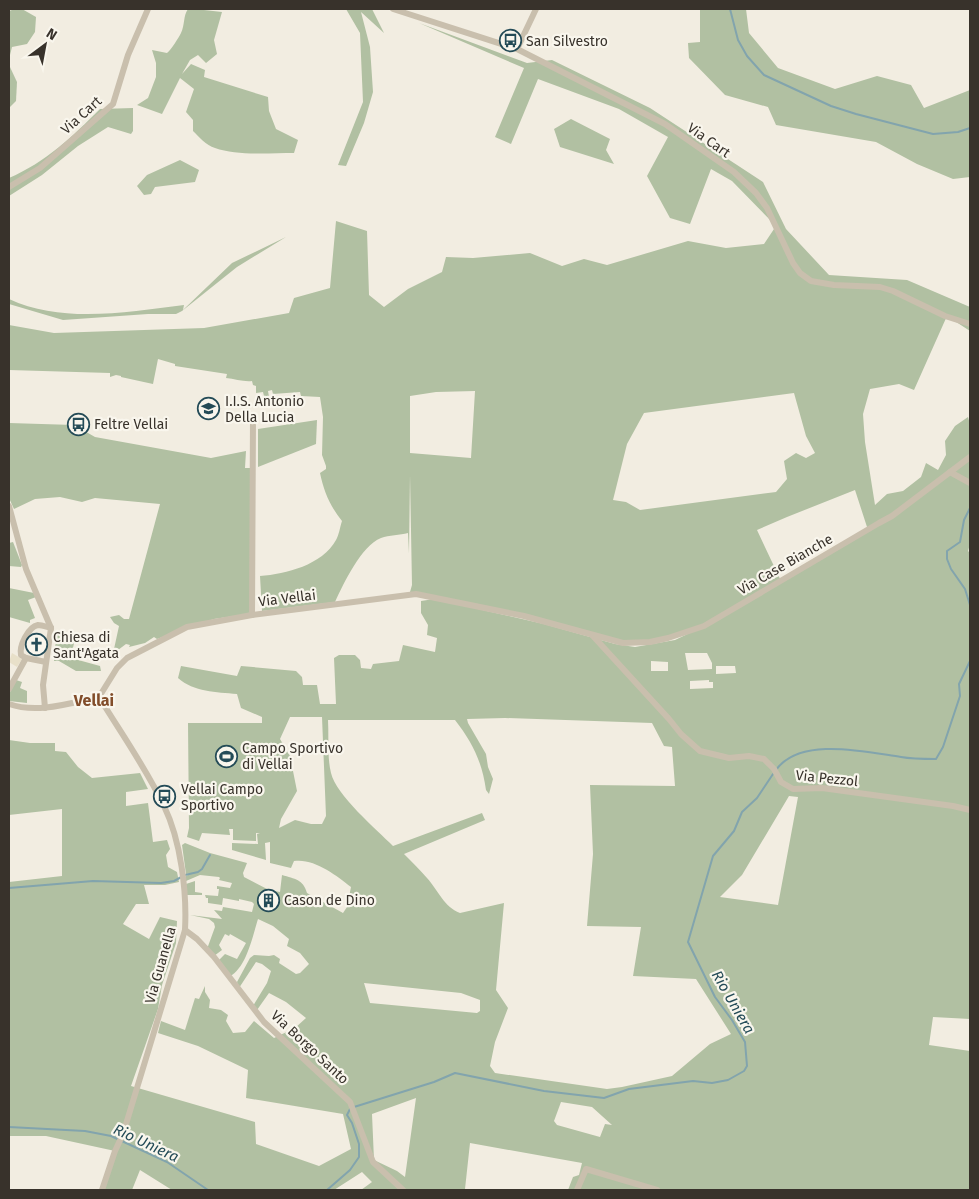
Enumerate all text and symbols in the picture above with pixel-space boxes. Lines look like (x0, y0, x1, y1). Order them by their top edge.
north arrow (20, 20, 70, 70)
text: N (43, 25, 60, 44)
bus stop icon: San Silvestro (498, 29, 522, 53)
place label: San Silvestro (526, 33, 608, 50)
street label: Via Cart (57, 92, 106, 138)
street label: Via Cart (684, 119, 734, 162)
place label: I.I.S. Antonio Della Lucia (225, 393, 304, 426)
school or university icon: I.I.S. Antonio Della Lucia (197, 397, 221, 421)
bus stop icon: Feltre Vellai (66, 412, 90, 436)
place label: Feltre Vellai (94, 416, 168, 433)
street label: Via Case Bianche (735, 530, 836, 599)
street label: Via Vellai (257, 587, 317, 610)
place label: Chiesa di Sant'Agata (53, 629, 119, 662)
church icon: Chiesa di Sant'Agata (25, 633, 49, 657)
district label: Vellai (73, 691, 114, 710)
place label: Campo Sportivo di Vellai (242, 740, 343, 773)
sports icon: Campo Sportivo di Vellai (214, 744, 238, 768)
street label: Via Pezzol (795, 767, 859, 790)
place label: Vellai Campo Sportivo (181, 781, 263, 814)
bus stop icon: Vellai Campo Sportivo (153, 785, 177, 809)
building icon: Cason de Dino (256, 888, 280, 912)
place label: Cason de Dino (284, 892, 375, 909)
street label: Via Guanella (141, 925, 180, 1006)
water label: Rio Uniera (708, 967, 758, 1037)
street label: Via Borgo Santo (267, 1007, 352, 1088)
water label: Rio Uniera (110, 1120, 182, 1166)

